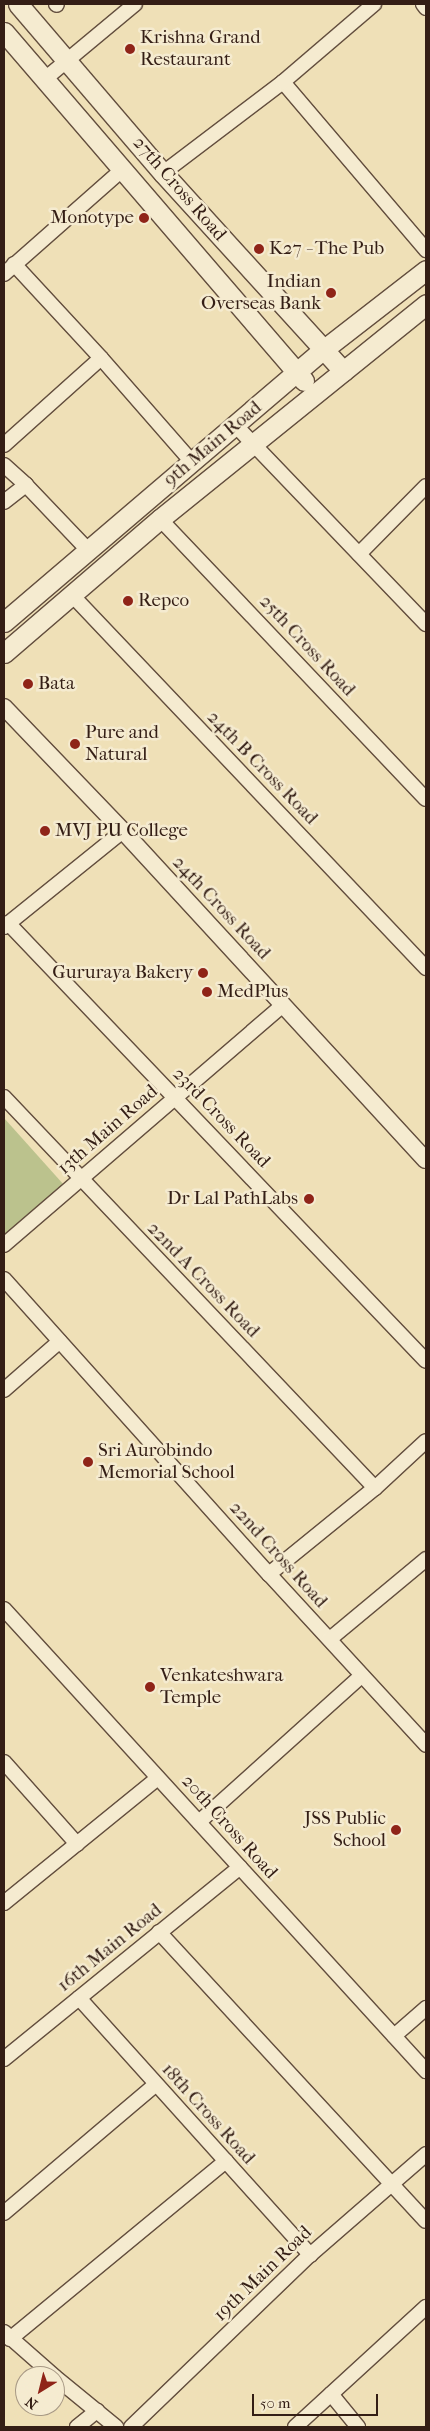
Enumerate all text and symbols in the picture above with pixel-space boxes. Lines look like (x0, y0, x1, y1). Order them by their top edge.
place label: Krishna Grand Restaurant (140, 27, 261, 71)
marker: Krishna Grand Restaurant (124, 43, 136, 55)
street label: 27th Cross Road (127, 132, 231, 246)
place label: Monotype (50, 207, 134, 229)
marker: Monotype (138, 212, 150, 224)
place label: K27 - The Pub (269, 238, 384, 260)
marker: K27 - The Pub (253, 243, 265, 255)
place label: Indian Overseas Bank (201, 271, 321, 315)
marker: Indian Overseas Bank (325, 287, 337, 299)
street label: 9th Main Road (159, 396, 267, 492)
place label: Repco (138, 590, 189, 612)
street label: 25th Cross Road (254, 591, 360, 701)
marker: Repco (122, 595, 134, 607)
place label: Bata (38, 673, 75, 695)
marker: Bata (22, 678, 34, 690)
street label: 24th B Cross Road (202, 706, 322, 830)
place label: Pure and Natural (85, 722, 159, 766)
marker: Pure and Natural (69, 738, 81, 750)
place label: MVJ PU College (55, 820, 188, 842)
marker: MVJ PU College (39, 825, 51, 837)
street label: 24th Cross Road (167, 852, 275, 964)
place label: Gururaya Bakery (52, 962, 193, 984)
marker: Gururaya Bakery (197, 967, 209, 979)
place label: MedPlus (217, 981, 288, 1003)
marker: MedPlus (201, 986, 213, 998)
street label: 23rd Cross Road (167, 1063, 275, 1173)
street label: 13th Main Road (53, 1080, 163, 1180)
place label: Dr Lal PathLabs (167, 1188, 298, 1210)
marker: Dr Lal PathLabs (302, 1192, 316, 1206)
street label: 22nd A Cross Road (142, 1217, 264, 1343)
place label: Sri Aurobindo Memorial School (98, 1440, 235, 1484)
marker: Sri Aurobindo Memorial School (82, 1456, 94, 1468)
street label: 22nd Cross Road (224, 1497, 332, 1613)
place label: Venkateshwara Temple (160, 1665, 283, 1709)
marker: Venkateshwara Temple (144, 1681, 156, 1693)
street label: 20th Cross Road (176, 1770, 282, 1884)
place label: JSS Public School (304, 1808, 386, 1852)
marker: JSS Public School (390, 1824, 402, 1836)
street label: 16th Main Road (53, 1899, 167, 1997)
street label: 18th Cross Road (157, 2059, 259, 2169)
street label: 19th Main Road (209, 2222, 317, 2326)
north arrow (15, 2366, 65, 2416)
scale bar (255, 2384, 381, 2416)
text: N (22, 2393, 41, 2413)
text: 50 m (260, 2394, 290, 2412)

